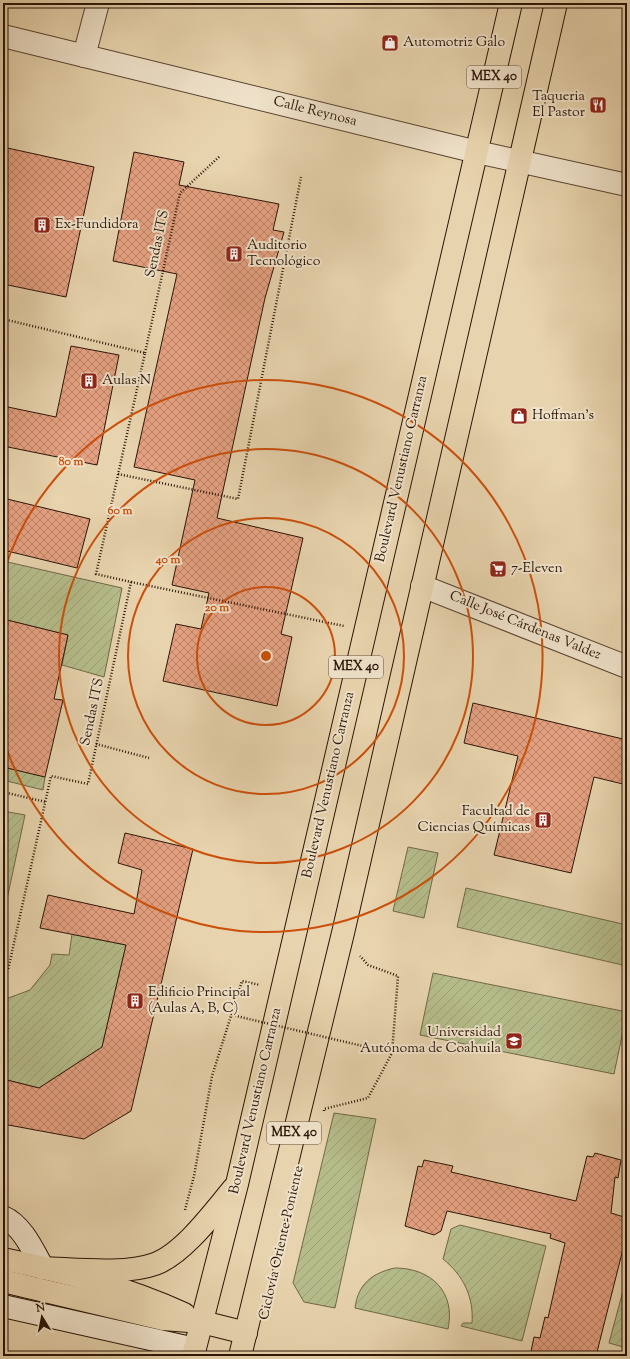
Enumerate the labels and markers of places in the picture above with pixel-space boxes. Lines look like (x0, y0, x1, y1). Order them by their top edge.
shop icon: Automotriz Galo (380, 33, 400, 53)
place label: Automotriz Galo (403, 33, 505, 53)
place label: Taqueria El Pastor (532, 87, 586, 123)
restaurant icon: Taqueria El Pastor (588, 95, 608, 115)
building icon: Ex-Fundidora (32, 215, 52, 235)
place label: Ex-Fundidora (55, 215, 139, 235)
place label: Auditorio Tecnológico (247, 236, 321, 272)
building icon: Auditorio Tecnológico (224, 244, 244, 264)
building icon: Aulas N (79, 371, 99, 391)
place label: Aulas N (102, 371, 151, 391)
shop icon: Hoffman's (509, 406, 529, 426)
place label: Hoffman's (532, 406, 594, 426)
supermarket icon: 7-Eleven (488, 559, 508, 579)
place label: 7-Eleven (511, 559, 563, 579)
centre of rings (259, 649, 273, 663)
place label: Facultad de Ciencias Químicas (418, 802, 530, 838)
building icon: Facultad de Ciencias Químicas (533, 810, 553, 830)
place label: Edificio Principal (Aulas A, B, C) (148, 983, 250, 1019)
building icon: Edificio Principal (Aulas A, B, C) (125, 991, 145, 1011)
place label: Universidad Autónoma de Coahuila (360, 1023, 502, 1059)
school or university icon: Universidad Autónoma de Coahuila (504, 1031, 524, 1051)

